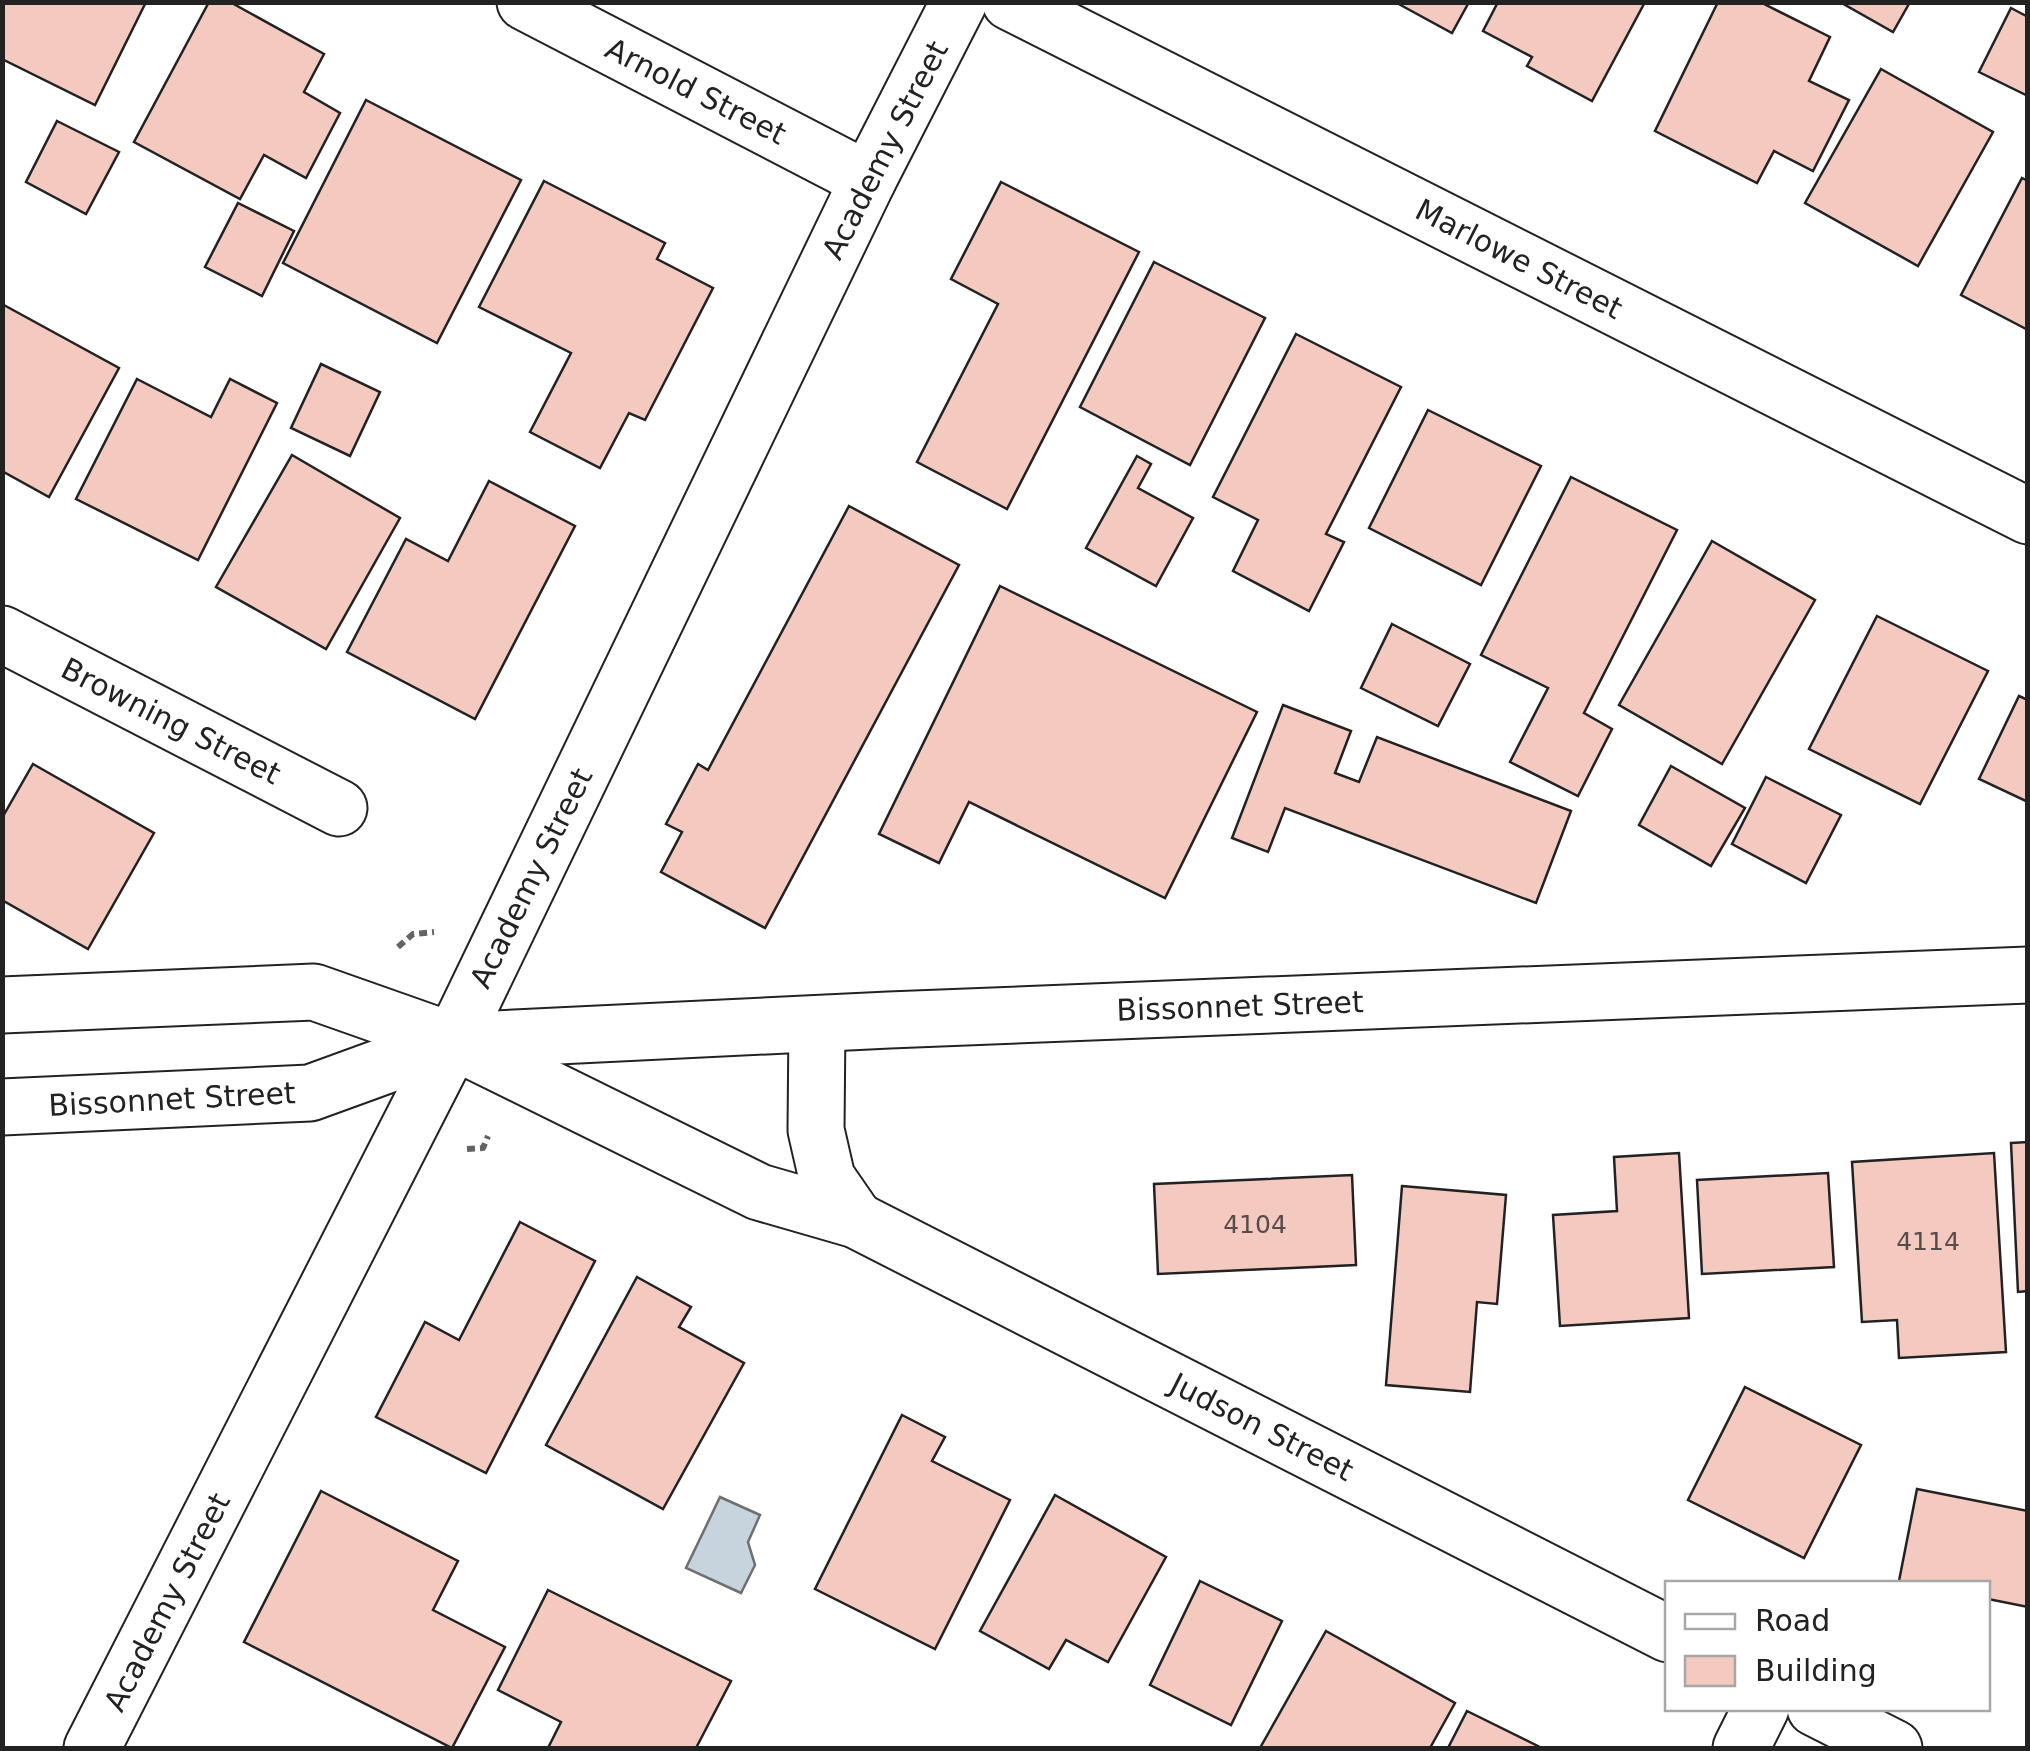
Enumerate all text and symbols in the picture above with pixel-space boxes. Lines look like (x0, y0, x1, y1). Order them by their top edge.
street label: Arnold Street (600, 31, 792, 152)
street label: Academy Street (815, 35, 955, 265)
street label: Marlowe Street (1410, 192, 1628, 326)
street label: Browning Street (56, 651, 287, 791)
street label: Academy Street (463, 762, 599, 994)
street label: Bissonnet Street (1116, 984, 1365, 1028)
street label: Bissonnet Street (48, 1075, 297, 1123)
house number: 4104 (1223, 1210, 1287, 1239)
house number: 4114 (1896, 1227, 1960, 1256)
street label: Judson Street (1163, 1365, 1360, 1488)
street label: Academy Street (97, 1487, 237, 1717)
legend (1665, 1581, 1990, 1711)
text: Road (1755, 1603, 1830, 1638)
text: Building (1755, 1653, 1877, 1688)

